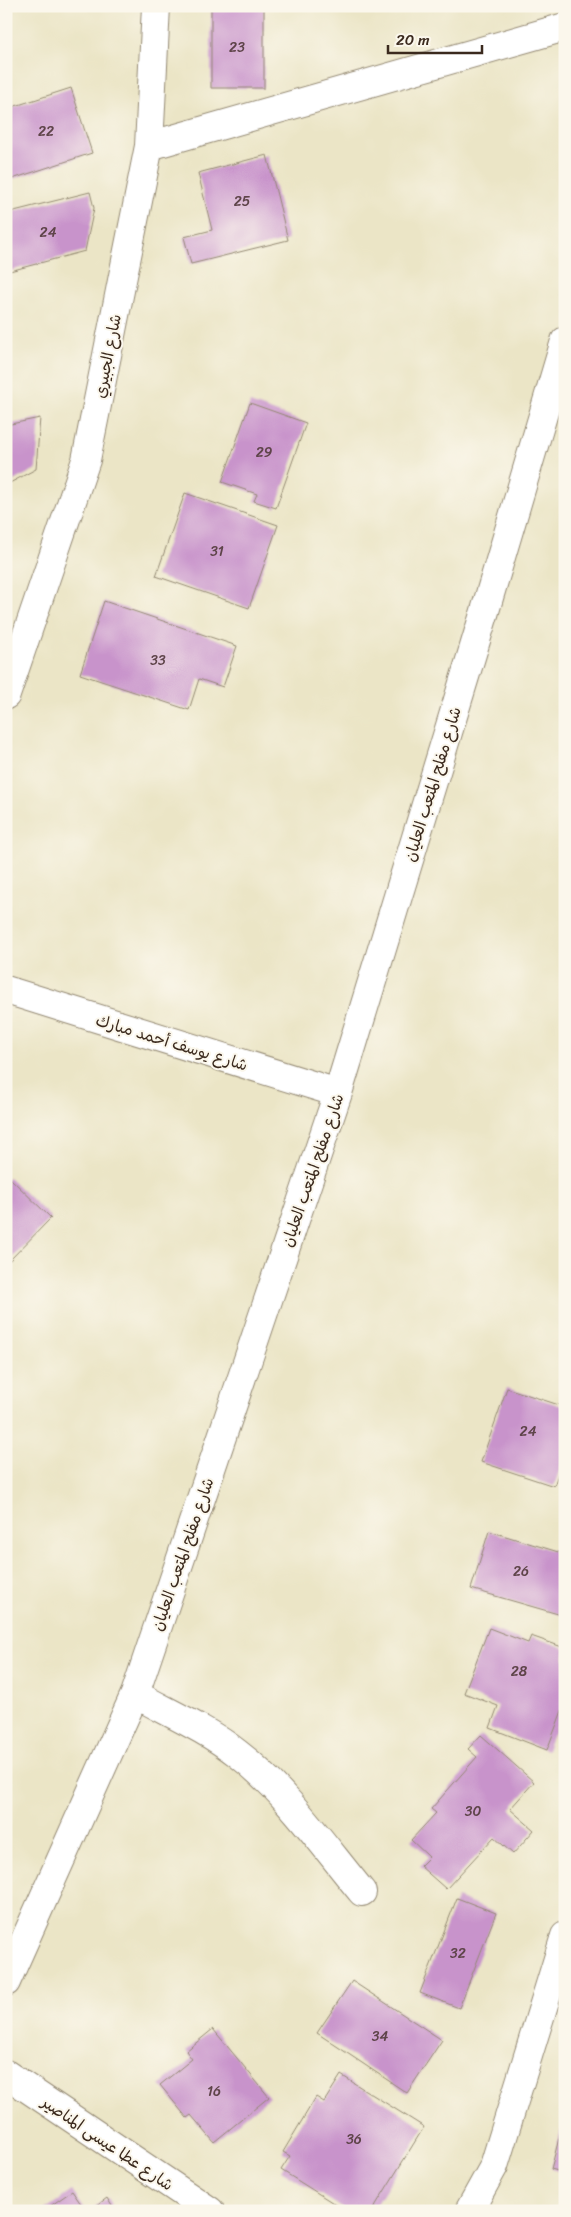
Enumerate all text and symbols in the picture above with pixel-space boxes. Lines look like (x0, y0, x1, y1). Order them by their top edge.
scale bar (388, 22, 482, 54)
text: 20 m (396, 27, 430, 53)
house number: 23 (229, 35, 245, 60)
house number: 22 (38, 119, 54, 144)
house number: 25 (234, 189, 251, 214)
house number: 24 (40, 220, 57, 245)
street label: شارع الجبيري (85, 311, 130, 401)
house number: 29 (256, 440, 273, 465)
house number: 31 (210, 539, 224, 564)
house number: 33 (150, 648, 166, 673)
street label: شارع مفلح المتعب العليان (395, 703, 470, 865)
street label: شارع يوسف أحمد مبارك (92, 1006, 252, 1079)
street label: شارع مفلح المتعب العليان (273, 1089, 352, 1251)
house number: 24 (520, 1419, 537, 1444)
street label: شارع مفلح المتعب العليان (143, 1473, 222, 1635)
house number: 26 (513, 1559, 529, 1584)
house number: 28 (511, 1659, 528, 1684)
house number: 30 (465, 1799, 481, 1824)
house number: 32 (450, 1941, 466, 1966)
house number: 34 (372, 2024, 388, 2049)
house number: 16 (207, 2079, 221, 2104)
street label: شارع عطا عيسى المناصير (34, 2087, 180, 2199)
house number: 36 (346, 2127, 362, 2152)

